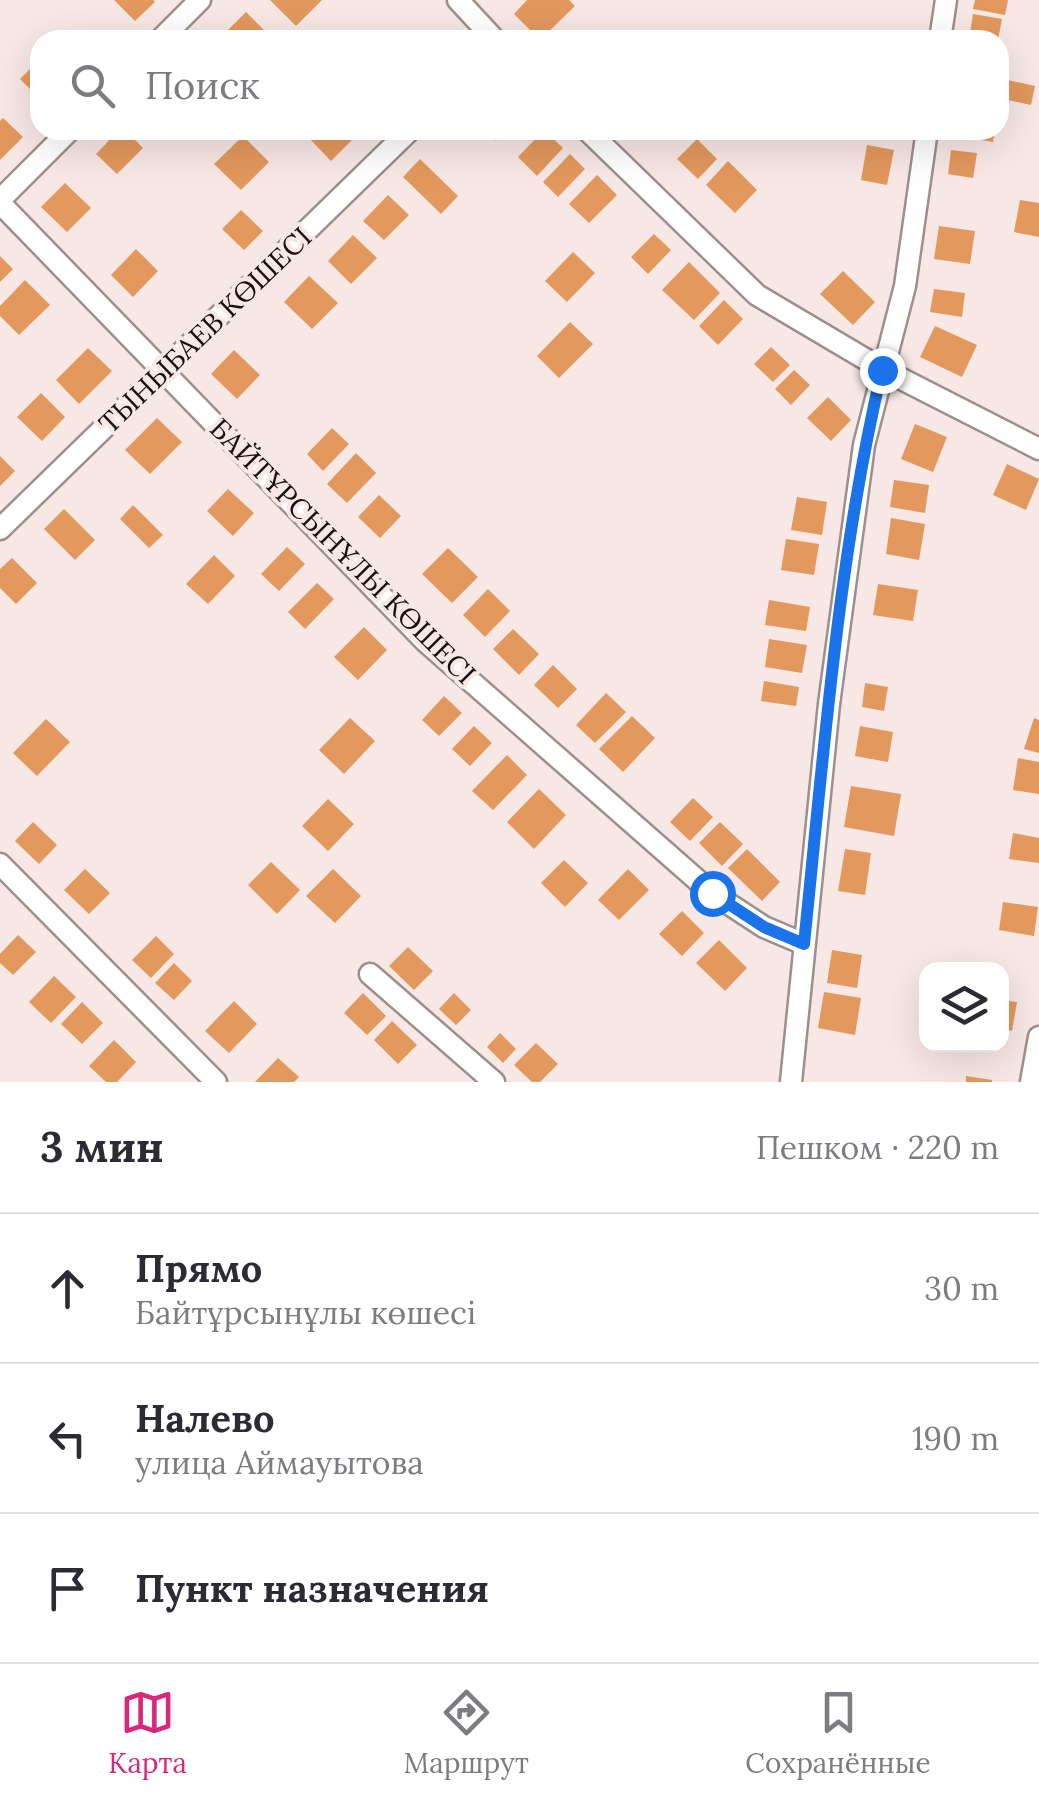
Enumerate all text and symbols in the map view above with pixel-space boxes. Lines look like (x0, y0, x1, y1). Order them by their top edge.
search box (30, 30, 1009, 140)
icon: search (65, 58, 120, 113)
text: Поиск (145, 61, 260, 109)
street label: ТЫНЫБАЕВ КӨШЕСІ (91, 219, 319, 441)
route end (860, 348, 906, 394)
street label: БАЙТҰРСЫНҰЛЫ КӨШЕСІ (202, 410, 484, 692)
route start (690, 871, 736, 917)
map controls (919, 962, 1009, 1052)
button: layers (919, 962, 1009, 1052)
text: 3 мин (40, 1120, 164, 1174)
text: Пешком · 220 m (756, 1127, 999, 1168)
text: Прямо (135, 1244, 262, 1292)
icon: ahead (40, 1261, 95, 1316)
text: 30 m (924, 1268, 999, 1309)
text: Байтұрсынұлы көшесі (135, 1292, 476, 1333)
text: Налево (135, 1394, 275, 1442)
icon: left (40, 1411, 95, 1466)
text: 190 m (912, 1418, 999, 1459)
text: улица Аймауытова (135, 1442, 424, 1483)
icon: arrive (40, 1561, 95, 1616)
text: Пункт назначения (135, 1564, 489, 1612)
tab: Карта (108, 1685, 187, 1781)
tab: Маршрут (404, 1685, 529, 1781)
tab: Сохранённые (745, 1685, 931, 1781)

